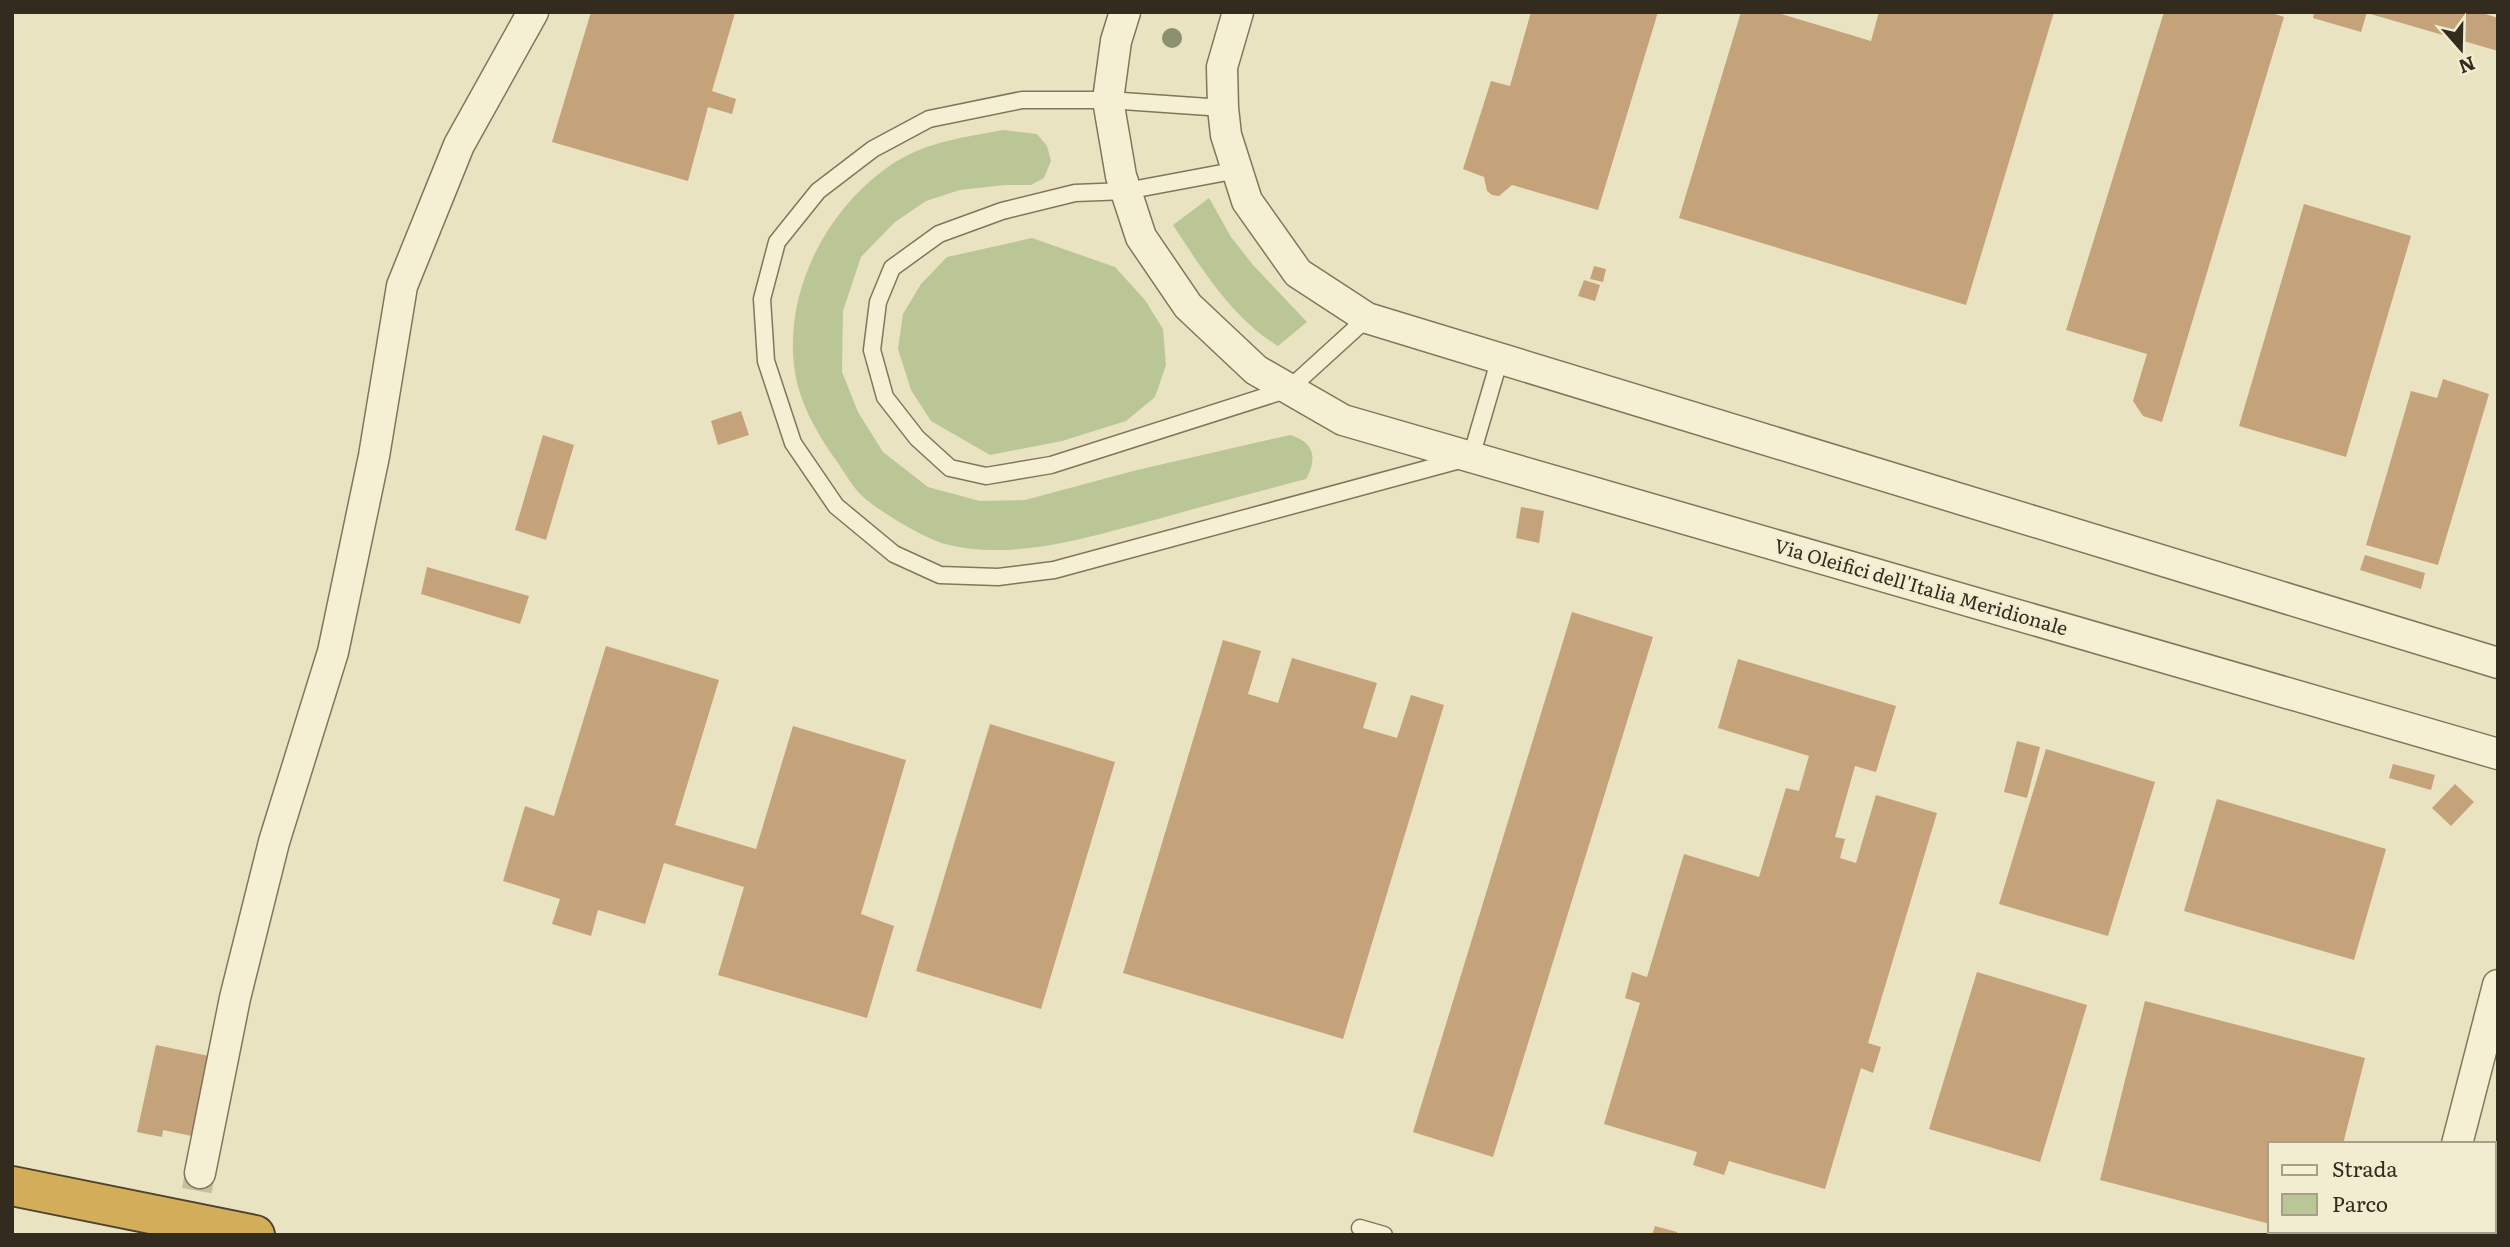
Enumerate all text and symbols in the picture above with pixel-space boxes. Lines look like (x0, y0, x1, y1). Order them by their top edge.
north arrow (2426, 14, 2496, 84)
text: N (2455, 50, 2479, 82)
street label: Via Oleifici dell'Italia Meridionale (1771, 531, 2071, 641)
legend (2268, 1142, 2496, 1233)
text: Strada (2332, 1152, 2398, 1183)
text: Parco (2332, 1187, 2388, 1218)

